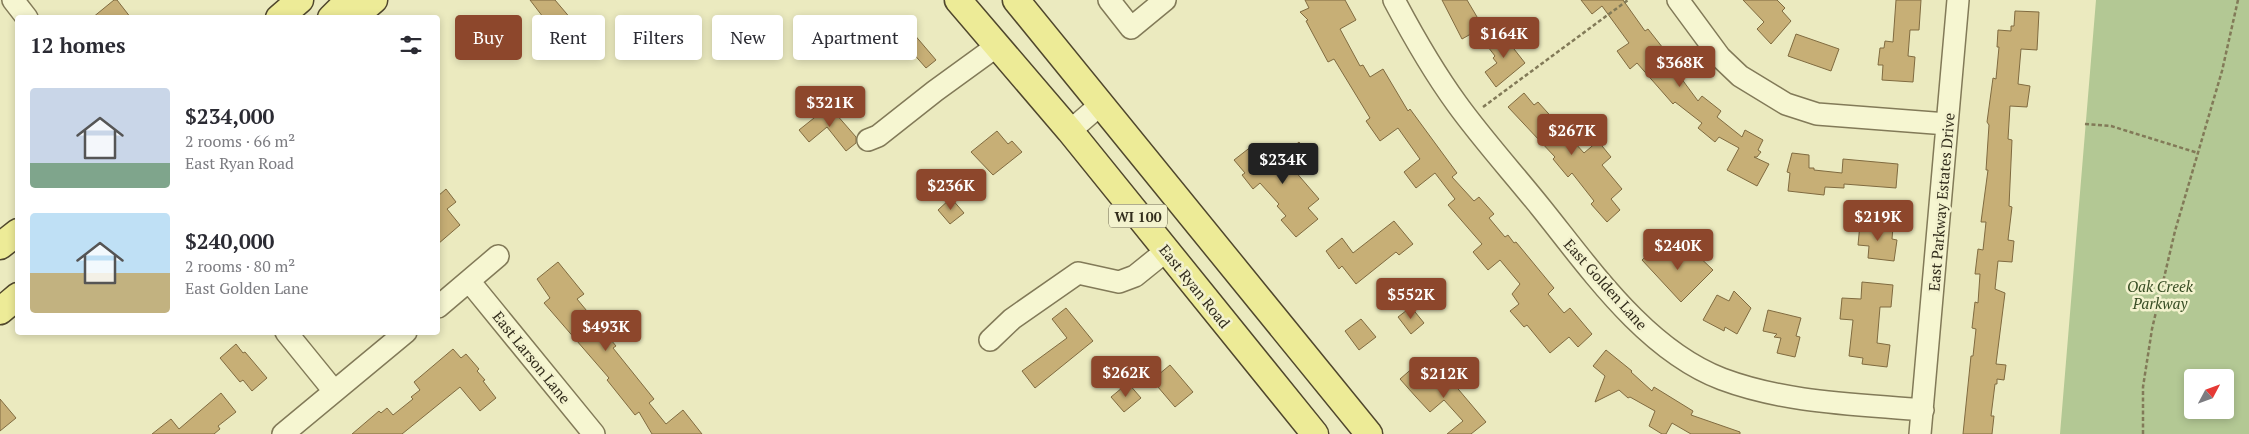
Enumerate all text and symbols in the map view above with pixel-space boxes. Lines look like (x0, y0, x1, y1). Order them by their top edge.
chip: Buy (455, 15, 522, 60)
chip: Rent (532, 15, 605, 60)
chip: Filters (615, 15, 702, 60)
chip: New (712, 15, 783, 60)
chip: Apartment (793, 15, 917, 60)
pin: $164K (1469, 17, 1539, 59)
text: $164K (1480, 22, 1528, 44)
text: 12 homes (30, 31, 126, 59)
icon: filters (397, 31, 425, 59)
pin: $368K (1645, 46, 1715, 88)
text: $368K (1656, 51, 1704, 73)
pin: $321K (795, 86, 865, 128)
text: $321K (806, 91, 854, 113)
text: $234,000 (185, 102, 274, 130)
icon: home (70, 108, 130, 168)
street label: East Parkway Estates Drive (1923, 112, 1959, 292)
pin: $267K (1537, 114, 1607, 156)
text: $267K (1548, 119, 1596, 141)
text: 2 rooms · 66 m² (185, 130, 295, 152)
pin: $234K (1248, 142, 1318, 185)
text: $234K (1259, 148, 1307, 170)
text: East Ryan Road (185, 152, 294, 174)
pin: $236K (916, 168, 986, 211)
text: $236K (927, 174, 975, 196)
pin: $219K (1843, 200, 1913, 242)
road number: WI 100 (1109, 205, 1167, 228)
text: $219K (1854, 205, 1902, 227)
text: $240,000 (185, 227, 274, 255)
pin: $240K (1643, 228, 1713, 271)
icon: home (70, 233, 130, 293)
street label: East Golden Lane (1560, 234, 1652, 334)
text: $240K (1654, 234, 1702, 256)
street label: East Ryan Road (1155, 240, 1235, 332)
text: 2 rooms · 80 m² (185, 255, 295, 277)
park label: Oak Creek Parkway (2127, 276, 2194, 313)
text: East Golden Lane (185, 277, 309, 299)
pin: $552K (1376, 278, 1446, 320)
text: $552K (1387, 283, 1435, 305)
street label: East Larson Lane (489, 307, 575, 407)
pin: $493K (571, 310, 641, 352)
text: $493K (582, 315, 630, 337)
pin: $262K (1091, 356, 1161, 398)
pin: $212K (1409, 356, 1479, 399)
text: $262K (1102, 361, 1150, 383)
text: $212K (1420, 362, 1468, 384)
north arrow (2184, 369, 2234, 419)
map controls (2184, 369, 2234, 419)

